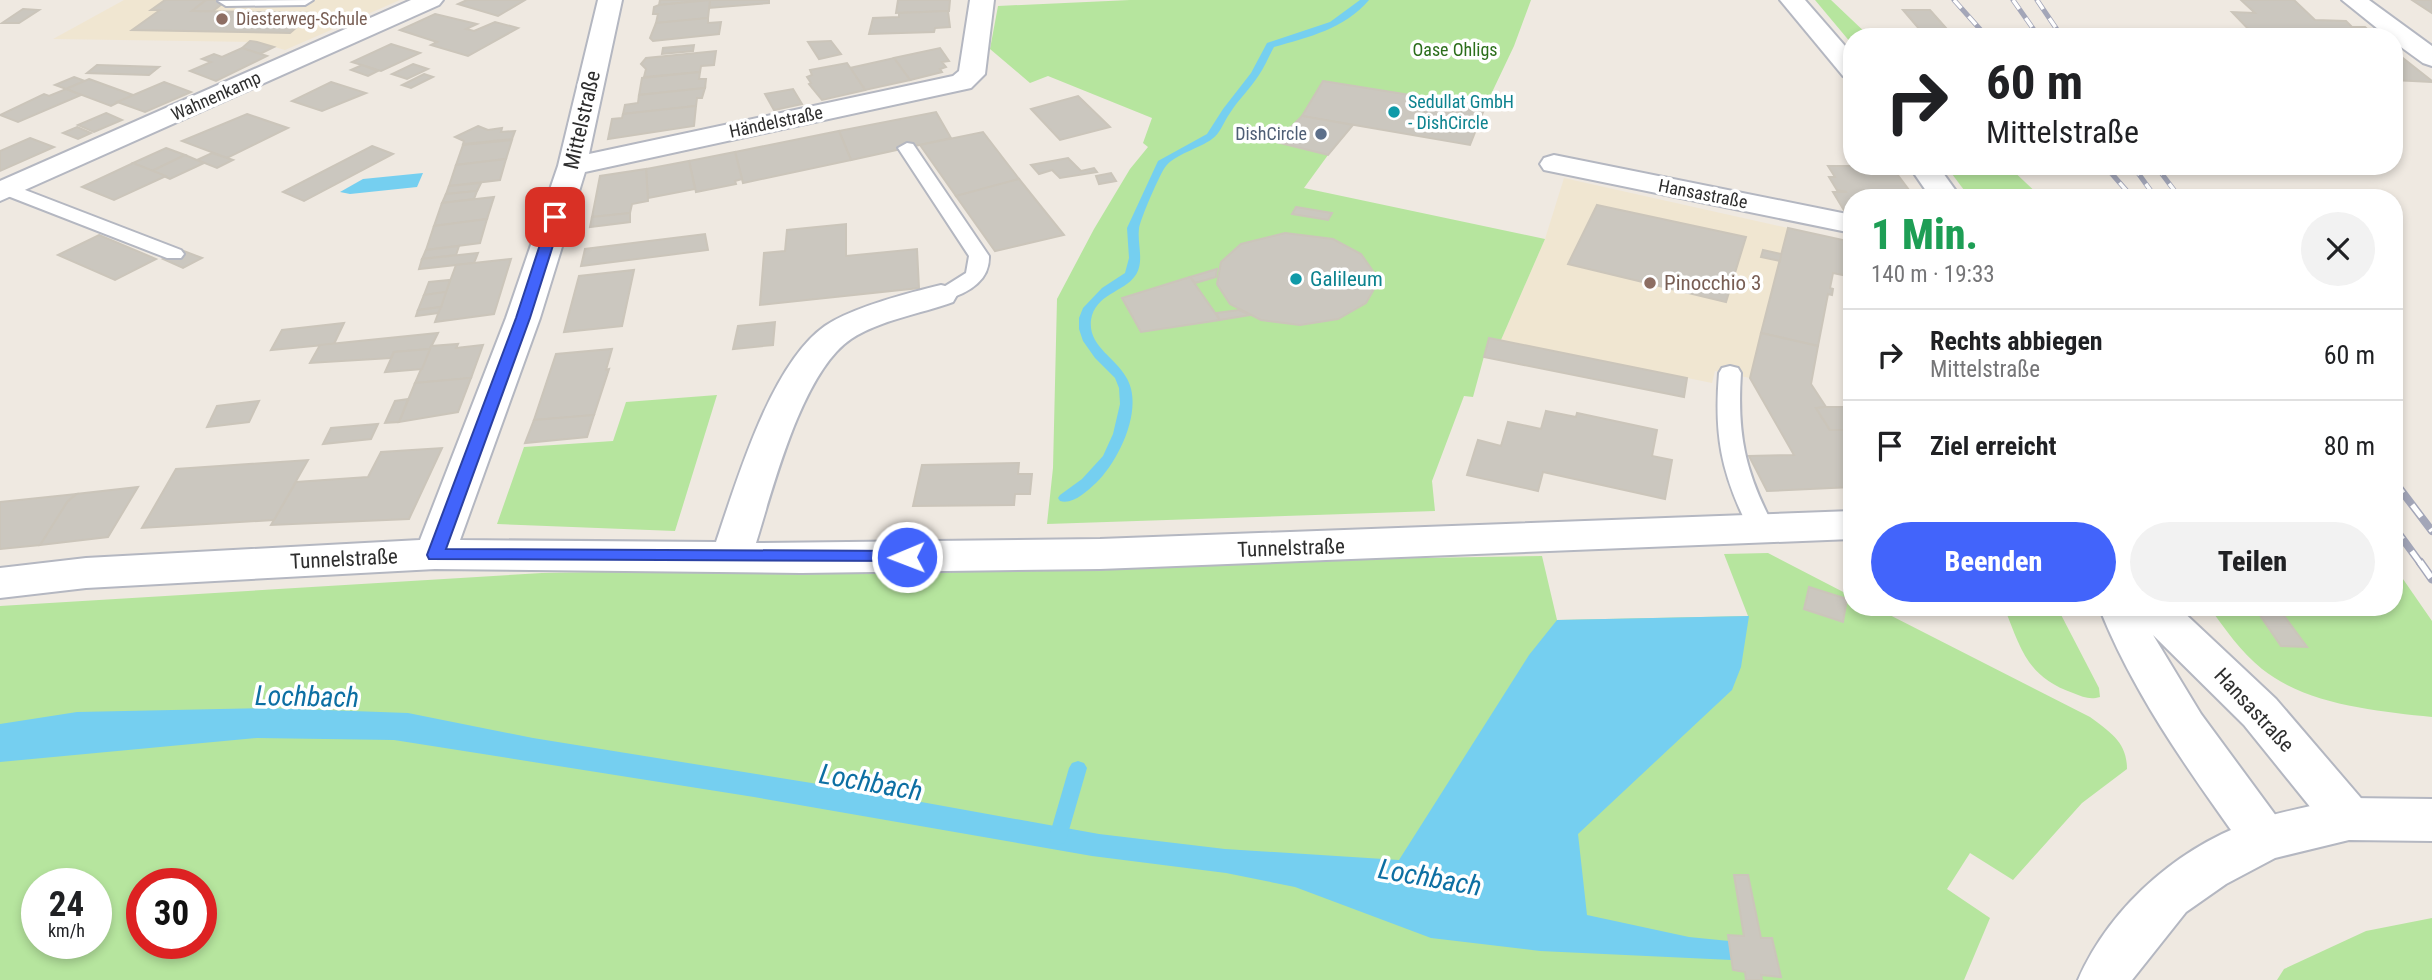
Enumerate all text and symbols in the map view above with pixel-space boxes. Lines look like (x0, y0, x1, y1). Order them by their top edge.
place label: Diesterweg-Schule (236, 8, 368, 29)
marker: Diesterweg-Schule (214, 11, 230, 27)
park label: Oase Ohligs (1412, 39, 1498, 60)
text: 60 m (1986, 54, 2083, 111)
icon: right (1871, 56, 1962, 147)
street label: Wahnenkamp (168, 66, 264, 125)
street label: Mittelstraße (559, 68, 605, 172)
place label: Sedullat GmbH - DishCircle (1408, 91, 1514, 133)
street label: Händelstraße (727, 101, 825, 142)
marker: Sedullat GmbH - DishCircle (1386, 104, 1402, 120)
text: Mittelstraße (1986, 113, 2139, 151)
place label: DishCircle (1235, 123, 1307, 144)
marker: DishCircle (1313, 126, 1329, 142)
street label: Hansastraße (1657, 175, 1750, 212)
pin (525, 187, 585, 247)
icon: arrive (536, 198, 574, 236)
text: 1 Min. (1871, 210, 1978, 259)
button: close (2301, 212, 2375, 286)
text: 140 m · 19:33 (1871, 261, 1995, 288)
place label: Galileum (1310, 267, 1383, 291)
marker: Galileum (1288, 271, 1304, 287)
place label: Pinocchio 3 (1664, 271, 1761, 295)
marker: Pinocchio 3 (1642, 275, 1658, 291)
text: Rechts abbiegen (1930, 326, 2103, 356)
icon: right (1871, 336, 1909, 374)
text: 60 m (2324, 340, 2375, 370)
text: Mittelstraße (1930, 356, 2040, 383)
icon: arrive (1871, 427, 1909, 465)
text: Ziel erreicht (1930, 431, 2056, 461)
text: 80 m (2324, 431, 2375, 461)
position arrow (870, 520, 944, 594)
button: Beenden (1871, 522, 2116, 602)
button: Teilen (2130, 522, 2375, 602)
street label: Tunnelstraße (1237, 534, 1345, 562)
street label: Tunnelstraße (290, 544, 399, 574)
street label: Hansastraße (2209, 663, 2299, 757)
water label: Lochbach (255, 679, 359, 714)
water label: Lochbach (817, 757, 925, 808)
water label: Lochbach (1376, 852, 1484, 903)
speed limit sign: 30 (126, 868, 217, 959)
text: 24 (49, 884, 84, 925)
text: km/h (48, 920, 85, 941)

